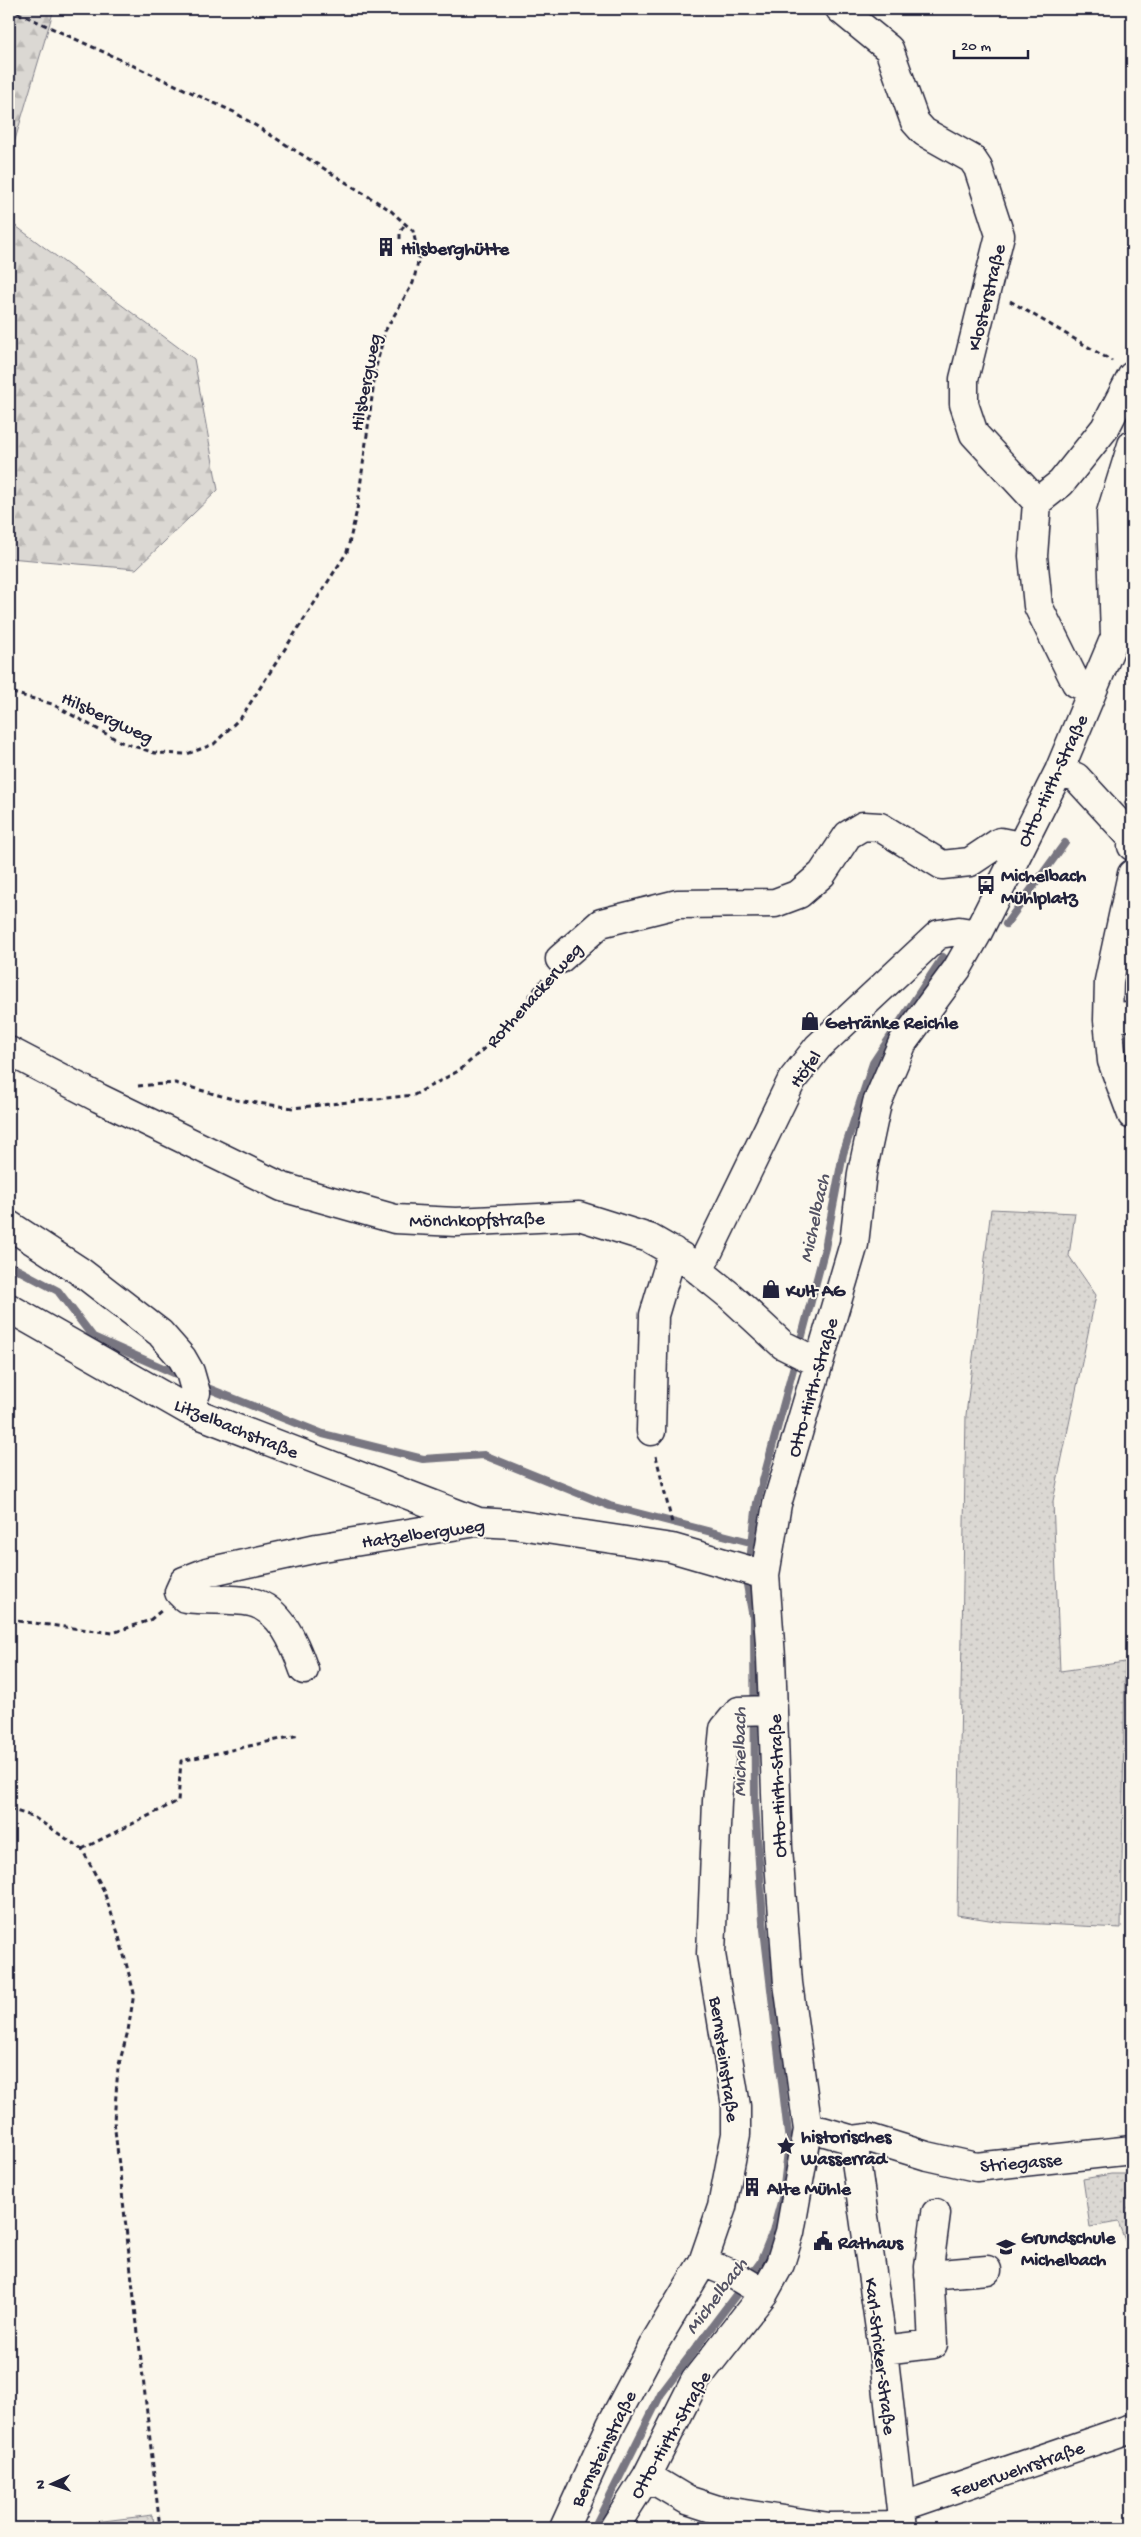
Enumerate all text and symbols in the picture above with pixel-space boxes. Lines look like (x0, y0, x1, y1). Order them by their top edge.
scale bar (954, 28, 1027, 60)
text: 20 m (961, 38, 991, 56)
building icon: Hilsberghütte (375, 236, 397, 258)
place label: Hilsberghütte (401, 239, 510, 262)
street label: Klosterstraße (964, 242, 1013, 354)
street label: Hilsbergweg (347, 332, 388, 433)
street label: Hilsbergweg (57, 688, 156, 751)
street label: Otto-Hirth-Straße (1013, 711, 1095, 851)
place label: Michelbach Mühlplatz (1001, 866, 1087, 911)
bus stop icon: Michelbach Mühlplatz (975, 874, 997, 896)
street label: Rothenackerweg (482, 939, 589, 1054)
shop icon: Getränke Reichle (799, 1010, 821, 1032)
place label: Getränke Reichle (825, 1013, 959, 1036)
street label: Höfel (786, 1047, 828, 1093)
water label: Michelbach (796, 1172, 837, 1265)
street label: Mönchkopfstraße (409, 1209, 545, 1234)
shop icon: Kult AG (760, 1278, 782, 1300)
place label: Kult AG (785, 1281, 846, 1304)
street label: Otto-Hirth-Straße (784, 1316, 845, 1460)
street label: Litzelbachstraße (170, 1395, 301, 1466)
street label: Hatzelbergweg (360, 1515, 487, 1555)
water label: Michelbach (730, 1707, 753, 1797)
street label: Otto-Hirth-Straße (765, 1714, 793, 1858)
street label: Bernsteinstraße (702, 1994, 743, 2124)
place label: historisches Wasserrad (800, 2127, 892, 2172)
place icon: historisches Wasserrad (775, 2135, 797, 2157)
street label: Striegasse (979, 2149, 1064, 2180)
building icon: Alte Mühle (741, 2176, 763, 2198)
place label: Alte Mühle (766, 2179, 852, 2202)
place label: Grundschule Michelbach (1021, 2228, 1117, 2273)
public building icon: Rathaus (812, 2230, 834, 2252)
place label: Rathaus (837, 2233, 904, 2256)
school or university icon: Grundschule Michelbach (995, 2236, 1017, 2258)
water label: Michelbach (682, 2254, 754, 2340)
street label: Karl-Stricker-Straße (857, 2277, 900, 2436)
street label: Otto-Hirth-Straße (626, 2368, 718, 2504)
street label: Bernsteinstraße (567, 2388, 643, 2512)
street label: Feuerwehrstraße (947, 2438, 1088, 2505)
north arrow (28, 2460, 78, 2510)
text: N (33, 2480, 50, 2490)

